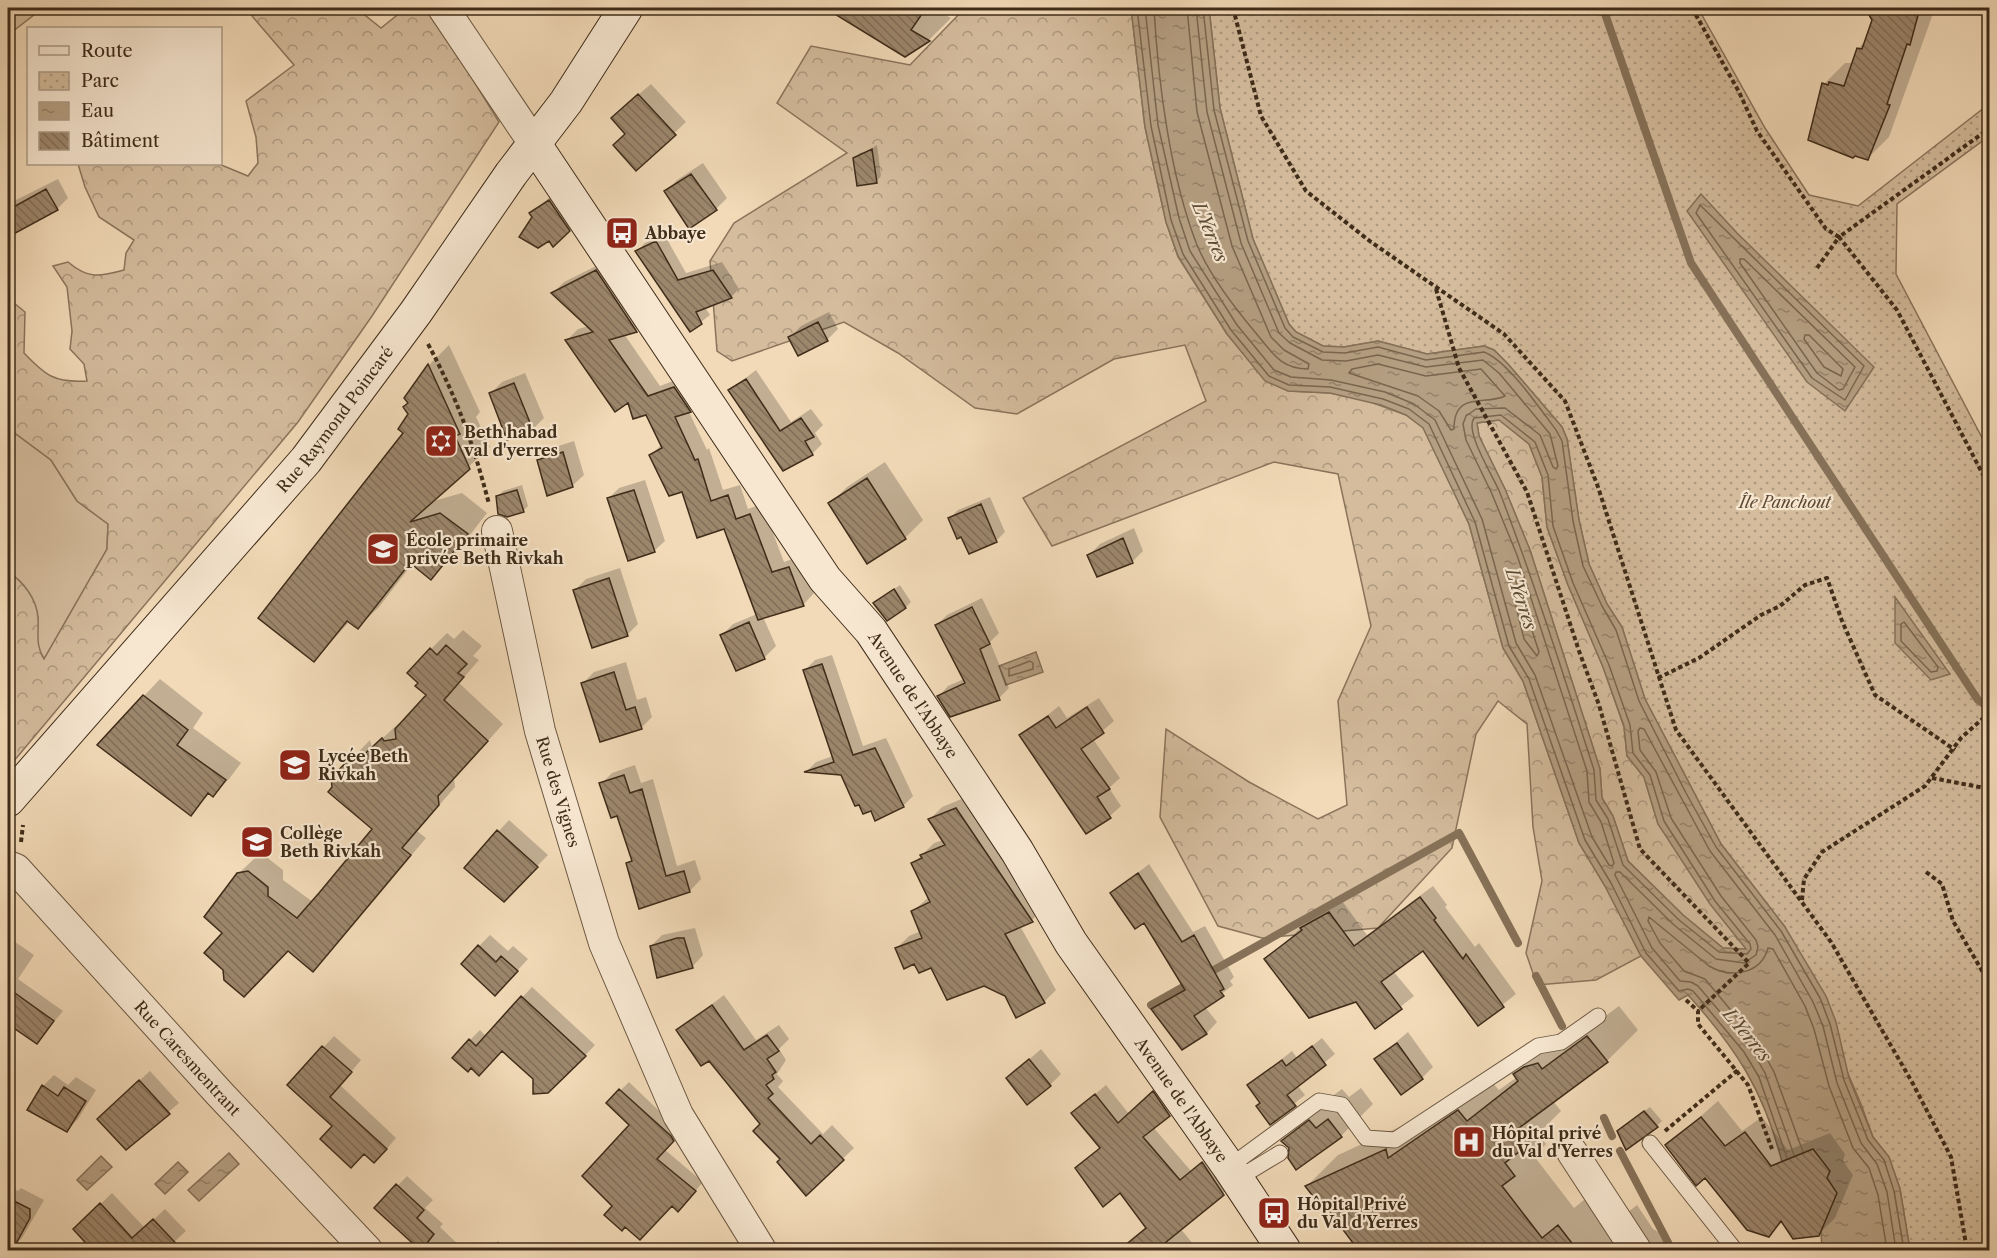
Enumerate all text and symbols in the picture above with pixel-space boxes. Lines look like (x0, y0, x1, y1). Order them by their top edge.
legend (27, 27, 222, 165)
text: Route (81, 40, 133, 62)
text: Parc (81, 70, 119, 92)
text: Eau (81, 100, 114, 122)
text: Bâtiment (81, 130, 160, 152)
water label: L'Yerres (1187, 197, 1233, 266)
bus stop icon: Abbaye (604, 215, 640, 251)
place label: Abbaye (644, 223, 707, 243)
street label: Rue Raymond Poincaré (272, 342, 397, 497)
place label: Beth habad val d'yerres (463, 422, 558, 460)
synagogue icon: Beth habad val d'yerres (423, 423, 459, 459)
park label: Île Panchout (1737, 492, 1832, 512)
place label: École primaire privée Beth Rivkah (406, 530, 564, 568)
school or university icon: École primaire privée Beth Rivkah (365, 531, 401, 567)
water label: L'Yerres (1500, 563, 1541, 633)
street label: Avenue de l'Abbaye (864, 627, 963, 762)
street label: Rue des Vignes (532, 734, 585, 850)
place label: Lycée Beth Rivkah (318, 746, 408, 784)
school or university icon: Lycée Beth Rivkah (277, 747, 313, 783)
place label: Collège Beth Rivkah (280, 823, 381, 861)
school or university icon: Collège Beth Rivkah (239, 824, 275, 860)
street label: Rue Caresmentrant (130, 997, 245, 1120)
water label: L'Yerres (1717, 1002, 1776, 1067)
street label: Avenue de l'Abbaye (1130, 1033, 1232, 1166)
place label: Hôpital privé du Val d'Yerres (1492, 1123, 1613, 1161)
hospital icon: Hôpital privé du Val d'Yerres (1451, 1124, 1487, 1160)
place label: Hôpital Privé du Val d'Yerres (1297, 1194, 1418, 1232)
bus stop icon: Hôpital Privé du Val d'Yerres (1256, 1195, 1292, 1231)

